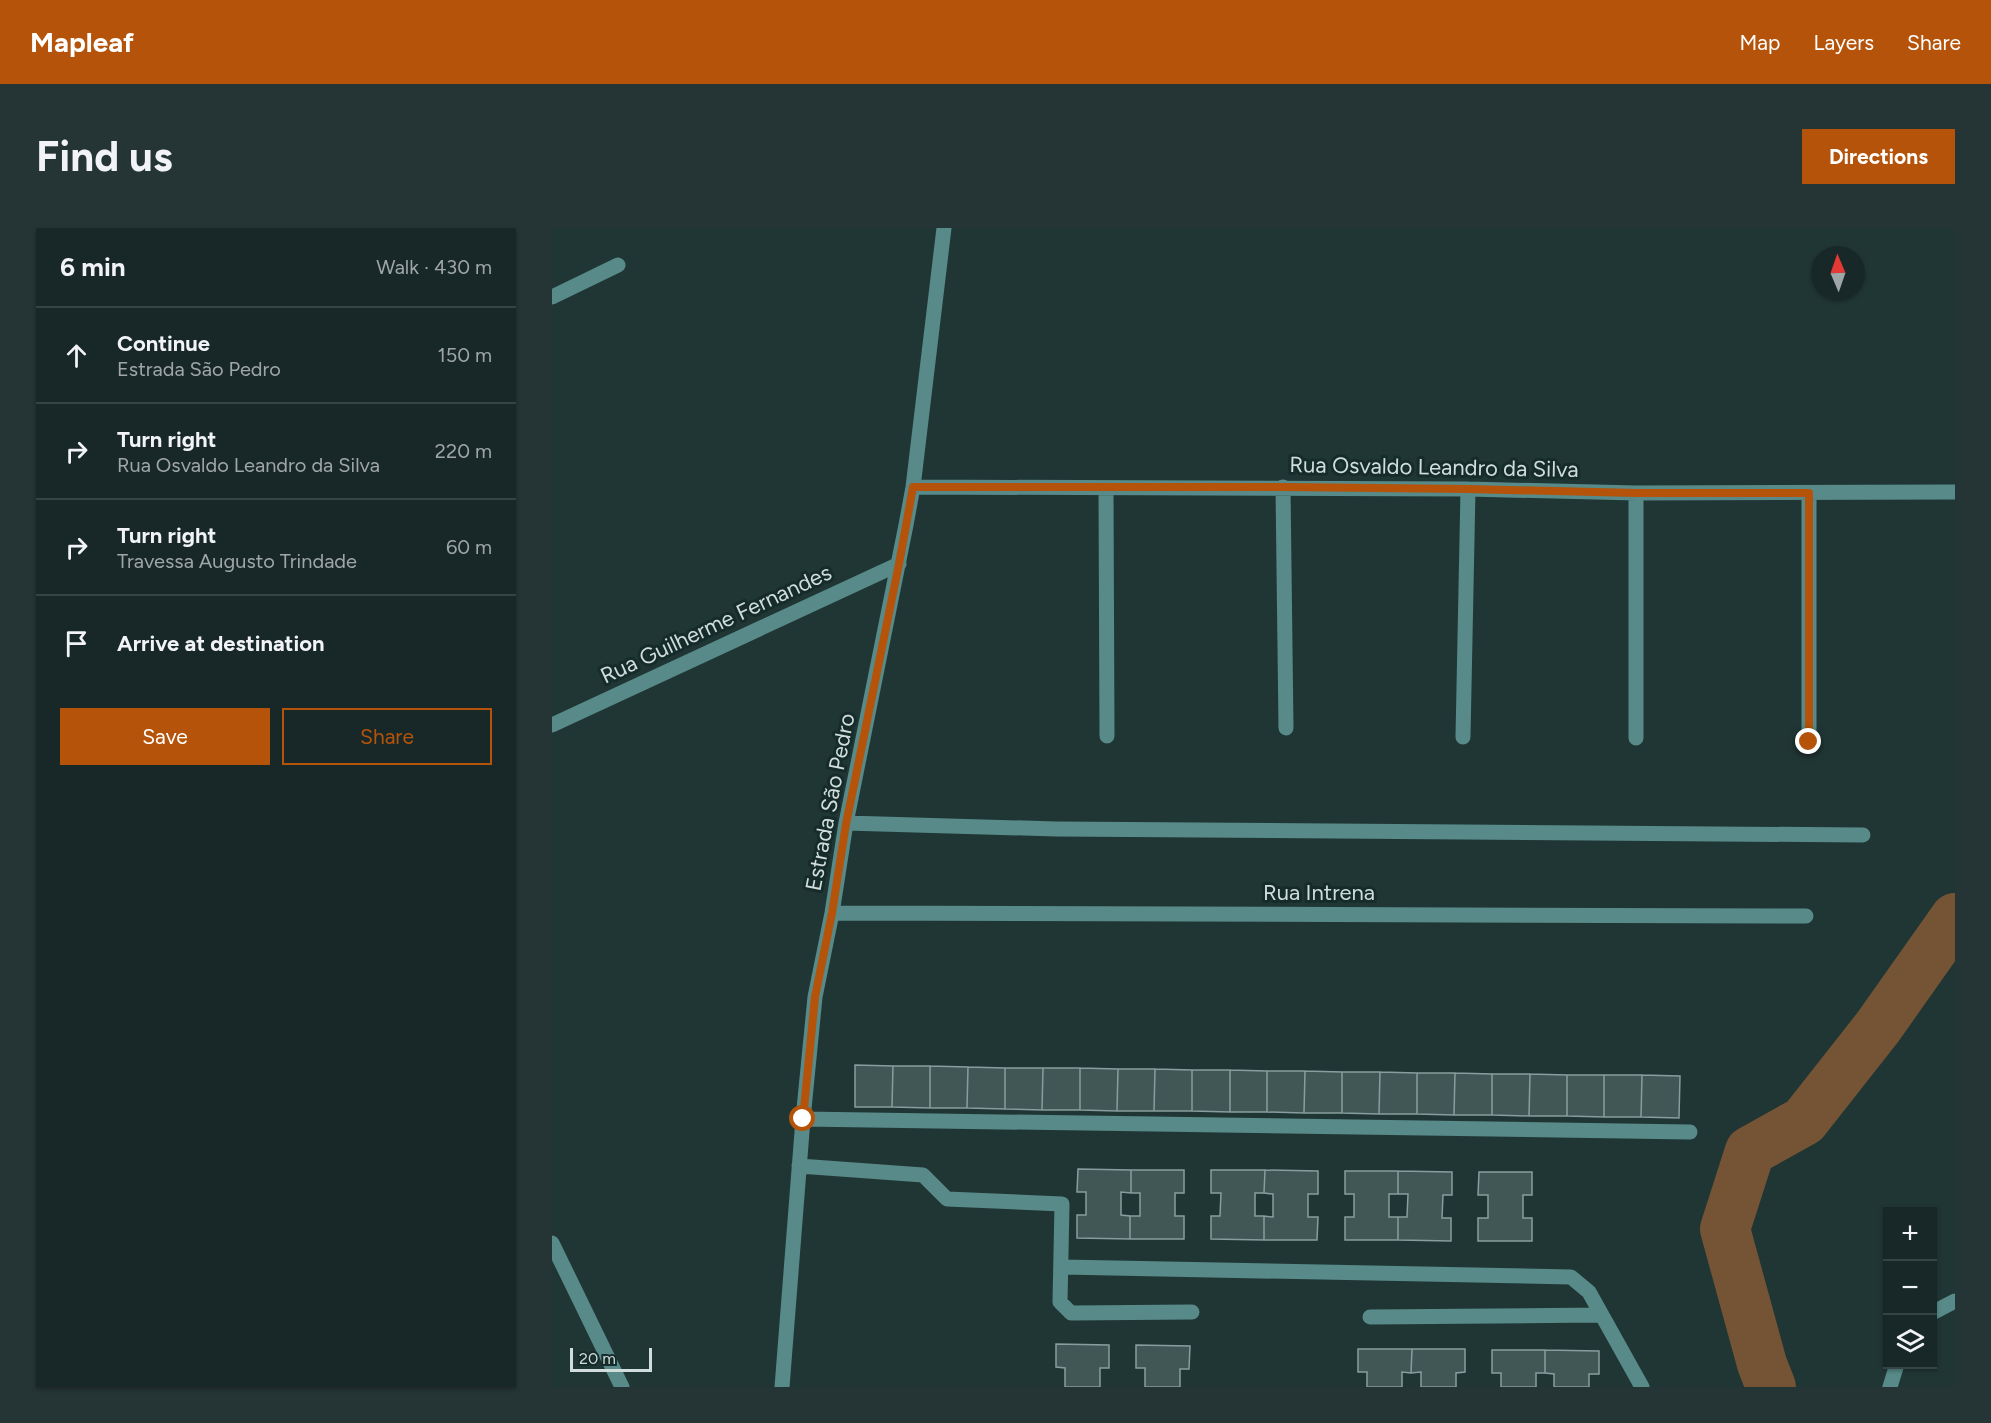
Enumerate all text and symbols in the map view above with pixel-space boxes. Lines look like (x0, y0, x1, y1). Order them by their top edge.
text: Mapleaf (30, 25, 134, 59)
text: Map (1740, 30, 1780, 55)
text: Layers (1813, 30, 1874, 55)
text: Share (1907, 30, 1961, 55)
button: Directions (1802, 129, 1955, 184)
text: Find us (36, 131, 173, 182)
north arrow (1811, 246, 1865, 300)
text: 6 min (60, 251, 126, 283)
text: Walk · 430 m (376, 255, 492, 279)
text: Continue (117, 330, 210, 357)
icon: ahead (60, 339, 93, 372)
text: 150 m (437, 343, 492, 367)
text: Estrada São Pedro (117, 357, 281, 381)
text: Turn right (117, 426, 216, 453)
icon: right (60, 435, 93, 468)
text: 220 m (435, 439, 492, 463)
street label: Rua Osvaldo Leandro da Silva (1289, 451, 1579, 483)
text: Rua Osvaldo Leandro da Silva (117, 453, 380, 477)
text: Turn right (117, 522, 216, 549)
icon: right (60, 531, 93, 564)
text: 60 m (446, 535, 492, 559)
text: Travessa Augusto Trindade (117, 549, 357, 573)
street label: Rua Guilherme Fernandes (596, 559, 836, 689)
icon: arrive (60, 627, 93, 660)
text: Arrive at destination (117, 630, 325, 657)
button: Save (60, 708, 270, 765)
button: Share (282, 708, 492, 765)
street label: Estrada São Pedro (800, 711, 860, 893)
route end (1795, 728, 1821, 754)
street label: Rua Intrena (1263, 879, 1375, 906)
route start (789, 1105, 815, 1131)
map controls (1883, 1207, 1937, 1369)
button: + (1883, 1207, 1937, 1261)
button: − (1883, 1261, 1937, 1315)
button: layers (1883, 1315, 1937, 1369)
scale bar (570, 1345, 652, 1372)
text: 20 m (579, 1349, 616, 1368)

